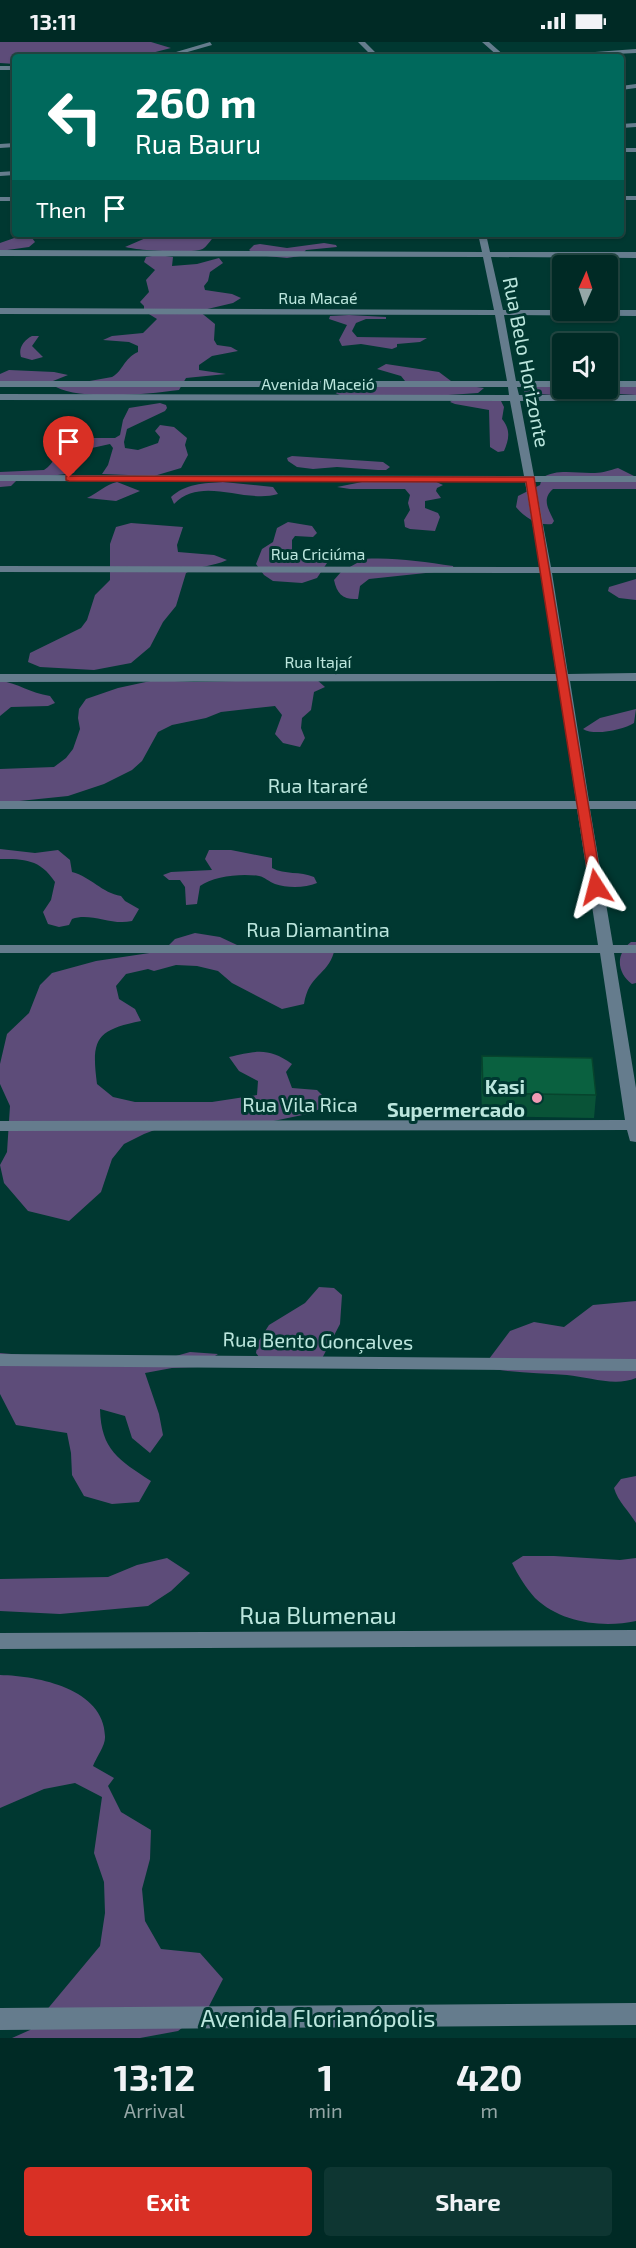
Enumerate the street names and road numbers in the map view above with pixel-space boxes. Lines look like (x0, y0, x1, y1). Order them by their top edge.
street label: Rua Belo Horizonte (499, 275, 555, 449)
street label: Rua Macaé (278, 288, 358, 307)
street label: Avenida Maceió (261, 374, 375, 393)
street label: Rua Criciúma (271, 544, 365, 563)
street label: Rua Itajaí (284, 652, 353, 672)
street label: Rua Itararé (268, 773, 368, 797)
street label: Rua Diamantina (246, 917, 390, 941)
street label: Rua Vila Rica (242, 1092, 358, 1116)
street label: Rua Bento Gonçalves (222, 1326, 413, 1355)
street label: Rua Blumenau (239, 1600, 397, 1629)
street label: Avenida Florianópolis (201, 2003, 435, 2032)

